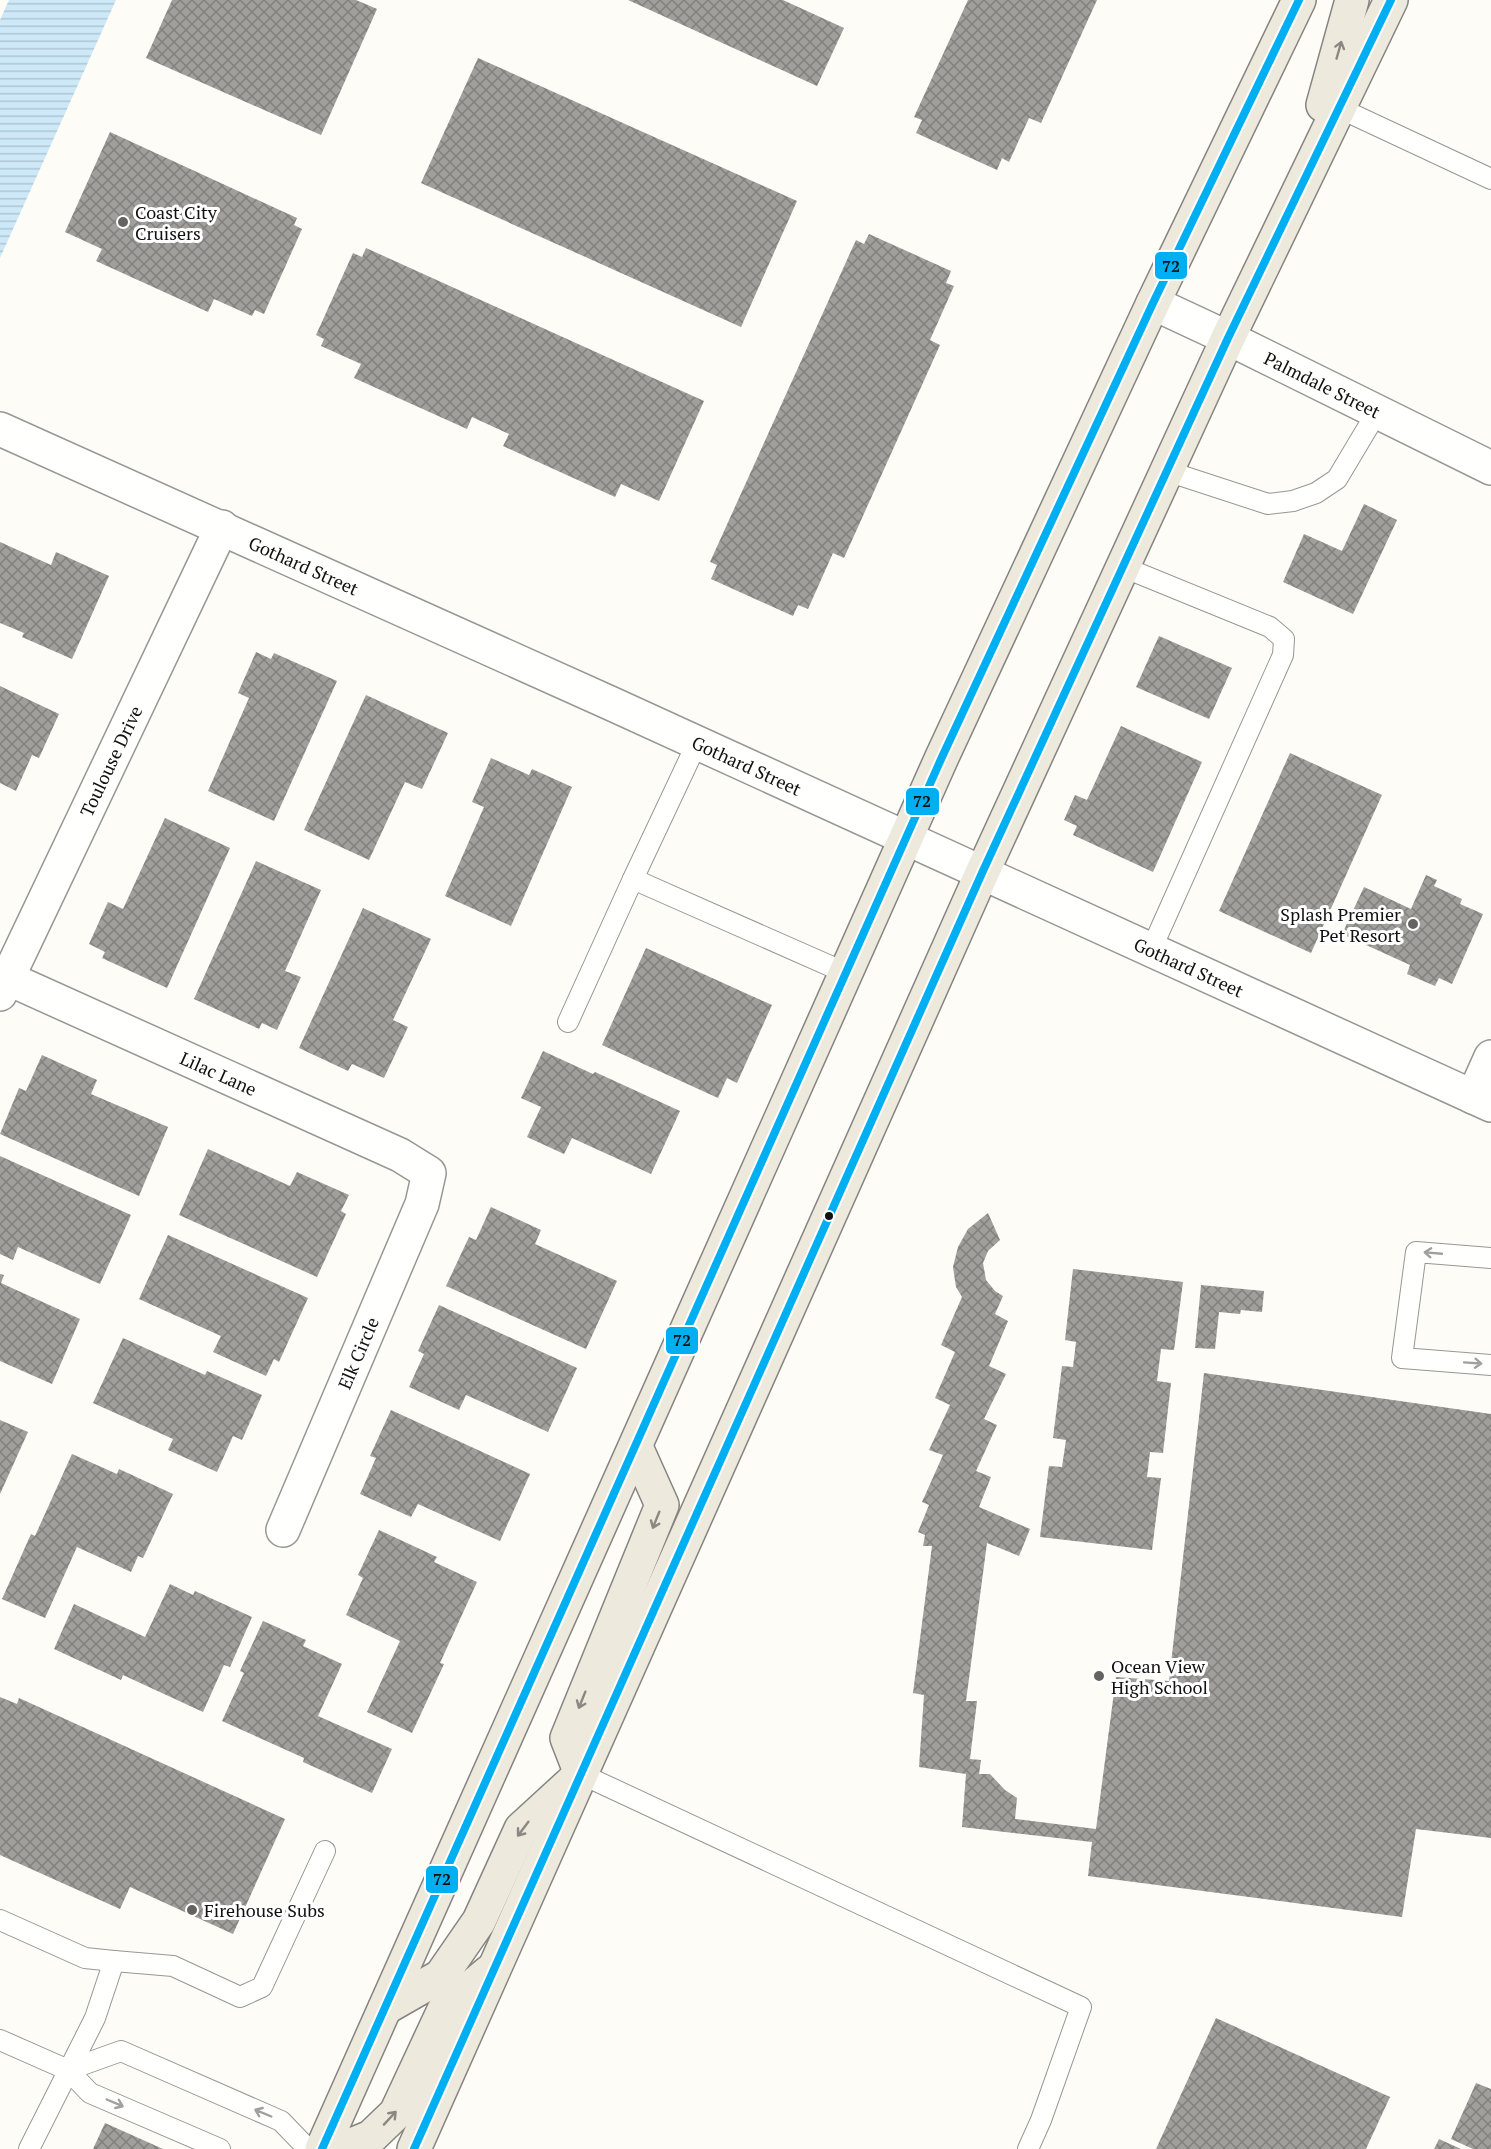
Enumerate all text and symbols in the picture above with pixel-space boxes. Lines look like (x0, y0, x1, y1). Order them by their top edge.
one-way arrow (1334, 41, 1345, 60)
place label: Coast City Cruisers (135, 200, 218, 245)
marker: Coast City Cruisers (116, 215, 130, 229)
line badge: 72 (1154, 251, 1188, 280)
text: 72 (1162, 255, 1180, 277)
street label: Palmdale Street (1260, 346, 1385, 424)
street label: Gothard Street (245, 530, 363, 601)
street label: Toulouse Drive (74, 702, 147, 820)
street label: Gothard Street (688, 730, 806, 801)
line badge: 72 (905, 787, 940, 816)
text: 72 (913, 790, 931, 812)
place label: Splash Premier Pet Resort (1280, 902, 1401, 947)
marker: Splash Premier Pet Resort (1406, 917, 1420, 931)
street label: Gothard Street (1130, 932, 1248, 1003)
street label: Lilac Lane (177, 1046, 261, 1101)
unlabelled marker (823, 1210, 835, 1222)
one-way arrow (1423, 1247, 1443, 1258)
street label: Elk Circle (332, 1313, 384, 1393)
line badge: 72 (665, 1326, 699, 1355)
text: 72 (673, 1329, 691, 1351)
one-way arrow (1463, 1358, 1483, 1369)
one-way arrow (650, 1510, 661, 1529)
place label: Ocean View High School (1111, 1654, 1208, 1699)
marker: Ocean View High School (1092, 1669, 1106, 1683)
one-way arrow (576, 1691, 587, 1709)
one-way arrow (517, 1821, 530, 1837)
line badge: 72 (425, 1865, 459, 1894)
text: 72 (433, 1868, 451, 1890)
place label: Firehouse Subs (204, 1898, 325, 1922)
marker: Firehouse Subs (185, 1903, 199, 1917)
one-way arrow (106, 2099, 124, 2110)
one-way arrow (254, 2107, 273, 2118)
one-way arrow (383, 2111, 397, 2126)

